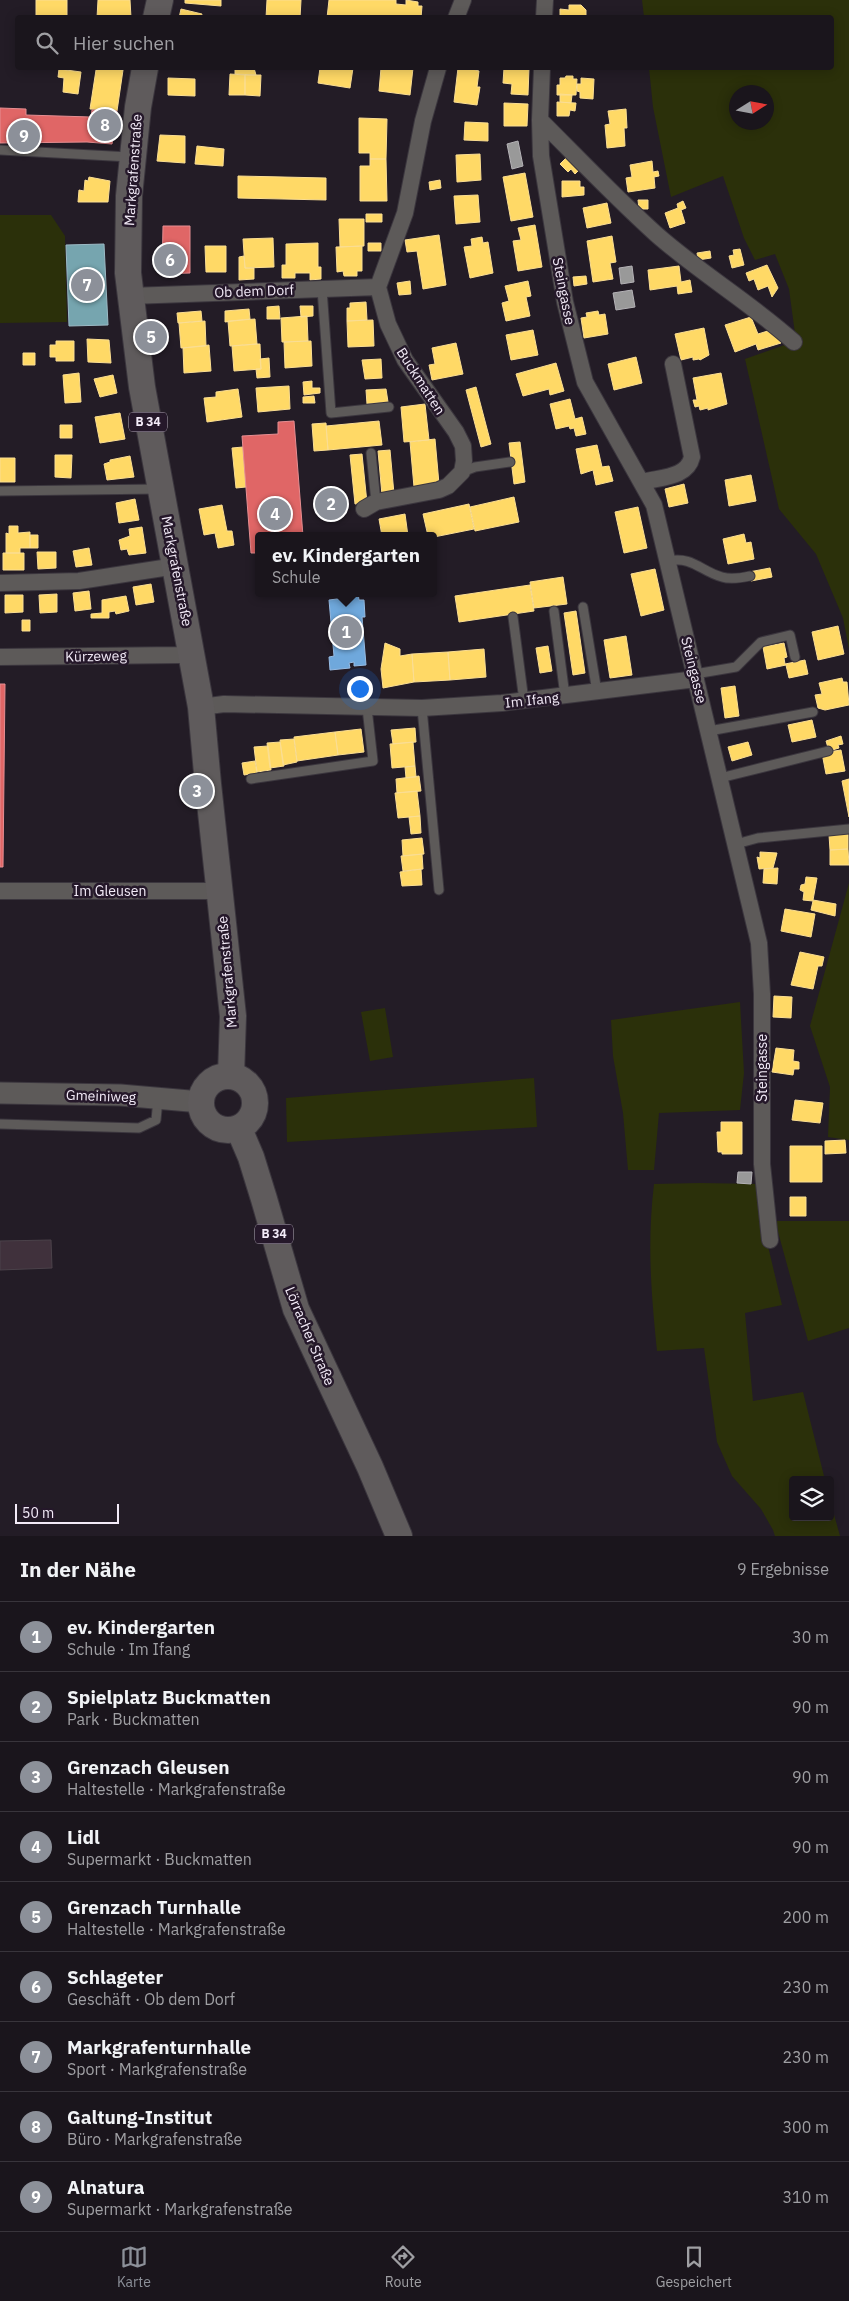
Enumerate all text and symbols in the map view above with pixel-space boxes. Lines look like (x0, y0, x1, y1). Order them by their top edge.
search box (15, 15, 834, 70)
icon: search (33, 29, 61, 57)
text: Hier suchen (73, 31, 175, 55)
north arrow (729, 85, 774, 130)
pin: 8 (89, 106, 121, 144)
street label: Markgrafenstraße (120, 113, 146, 227)
pin: 9 (8, 117, 40, 155)
pin: 6 (154, 241, 186, 279)
street label: Steingasse (549, 256, 579, 326)
pin: 7 (71, 266, 103, 304)
street label: Ob dem Dorf (214, 281, 295, 301)
pin: 5 (135, 318, 167, 356)
street label: Buckmatten (393, 344, 449, 418)
road number: B 34 (129, 412, 167, 432)
pin: 2 (315, 485, 347, 523)
pin: 4 (259, 495, 291, 533)
street label: Markgrafenstraße (157, 514, 197, 628)
popup (255, 532, 437, 597)
text: ev. Kindergarten (272, 543, 420, 567)
text: Schule (272, 567, 321, 587)
pin: 1 (330, 613, 362, 651)
street label: Steingasse (677, 635, 711, 706)
street label: Kürzeweg (65, 646, 128, 666)
your location (347, 676, 373, 702)
street label: Im Ifang (504, 688, 560, 712)
pin: 3 (181, 772, 213, 810)
street label: Im Gleusen (74, 882, 146, 900)
street label: Markgrafenstraße (213, 915, 241, 1029)
street label: Steingasse (753, 1034, 771, 1102)
street label: Gmeiniweg (66, 1086, 137, 1106)
road number: B 34 (255, 1224, 293, 1244)
street label: Lörracher Straße (281, 1284, 339, 1388)
map controls (789, 1476, 834, 1521)
button: layers (789, 1476, 834, 1521)
scale bar (15, 1501, 119, 1524)
text: 50 m (22, 1504, 54, 1522)
text: In der Nähe (20, 1555, 136, 1583)
text: 9 Ergebnisse (737, 1559, 829, 1579)
text: ev. Kindergarten (67, 1615, 215, 1639)
text: 1 (31, 1627, 41, 1647)
text: 30 m (792, 1627, 829, 1647)
text: Schule · Im Ifang (67, 1639, 190, 1659)
text: Spielplatz Buckmatten (67, 1685, 271, 1709)
text: 2 (31, 1697, 41, 1717)
text: 90 m (792, 1697, 829, 1717)
text: Park · Buckmatten (67, 1709, 200, 1729)
text: Grenzach Gleusen (67, 1755, 230, 1779)
text: 3 (31, 1767, 41, 1787)
text: 90 m (792, 1767, 829, 1787)
text: Haltestelle · Markgrafenstraße (67, 1779, 286, 1799)
text: Lidl (67, 1825, 100, 1849)
text: 4 (31, 1837, 41, 1857)
text: 90 m (792, 1837, 829, 1857)
text: Supermarkt · Buckmatten (67, 1849, 252, 1869)
text: Grenzach Turnhalle (67, 1895, 241, 1919)
text: 5 (31, 1907, 41, 1927)
text: 200 m (782, 1907, 829, 1927)
text: Haltestelle · Markgrafenstraße (67, 1919, 286, 1939)
text: Schlageter (67, 1965, 163, 1989)
text: 6 (31, 1977, 41, 1997)
text: 230 m (782, 1977, 829, 1997)
text: Geschäft · Ob dem Dorf (67, 1989, 235, 2009)
text: Markgrafenturnhalle (67, 2035, 251, 2059)
text: 7 (31, 2047, 41, 2067)
text: 230 m (782, 2047, 829, 2067)
text: Sport · Markgrafenstraße (67, 2059, 247, 2079)
text: Galtung-Institut (67, 2105, 212, 2129)
text: 8 (31, 2117, 41, 2137)
text: 300 m (782, 2117, 829, 2137)
text: Büro · Markgrafenstraße (67, 2129, 242, 2149)
text: Alnatura (67, 2175, 145, 2199)
text: 9 (31, 2187, 41, 2207)
text: 310 m (782, 2187, 829, 2207)
text: Supermarkt · Markgrafenstraße (67, 2199, 293, 2219)
tab: Karte (117, 2243, 151, 2291)
tab: Route (385, 2243, 422, 2291)
tab: Gespeichert (656, 2243, 732, 2291)

